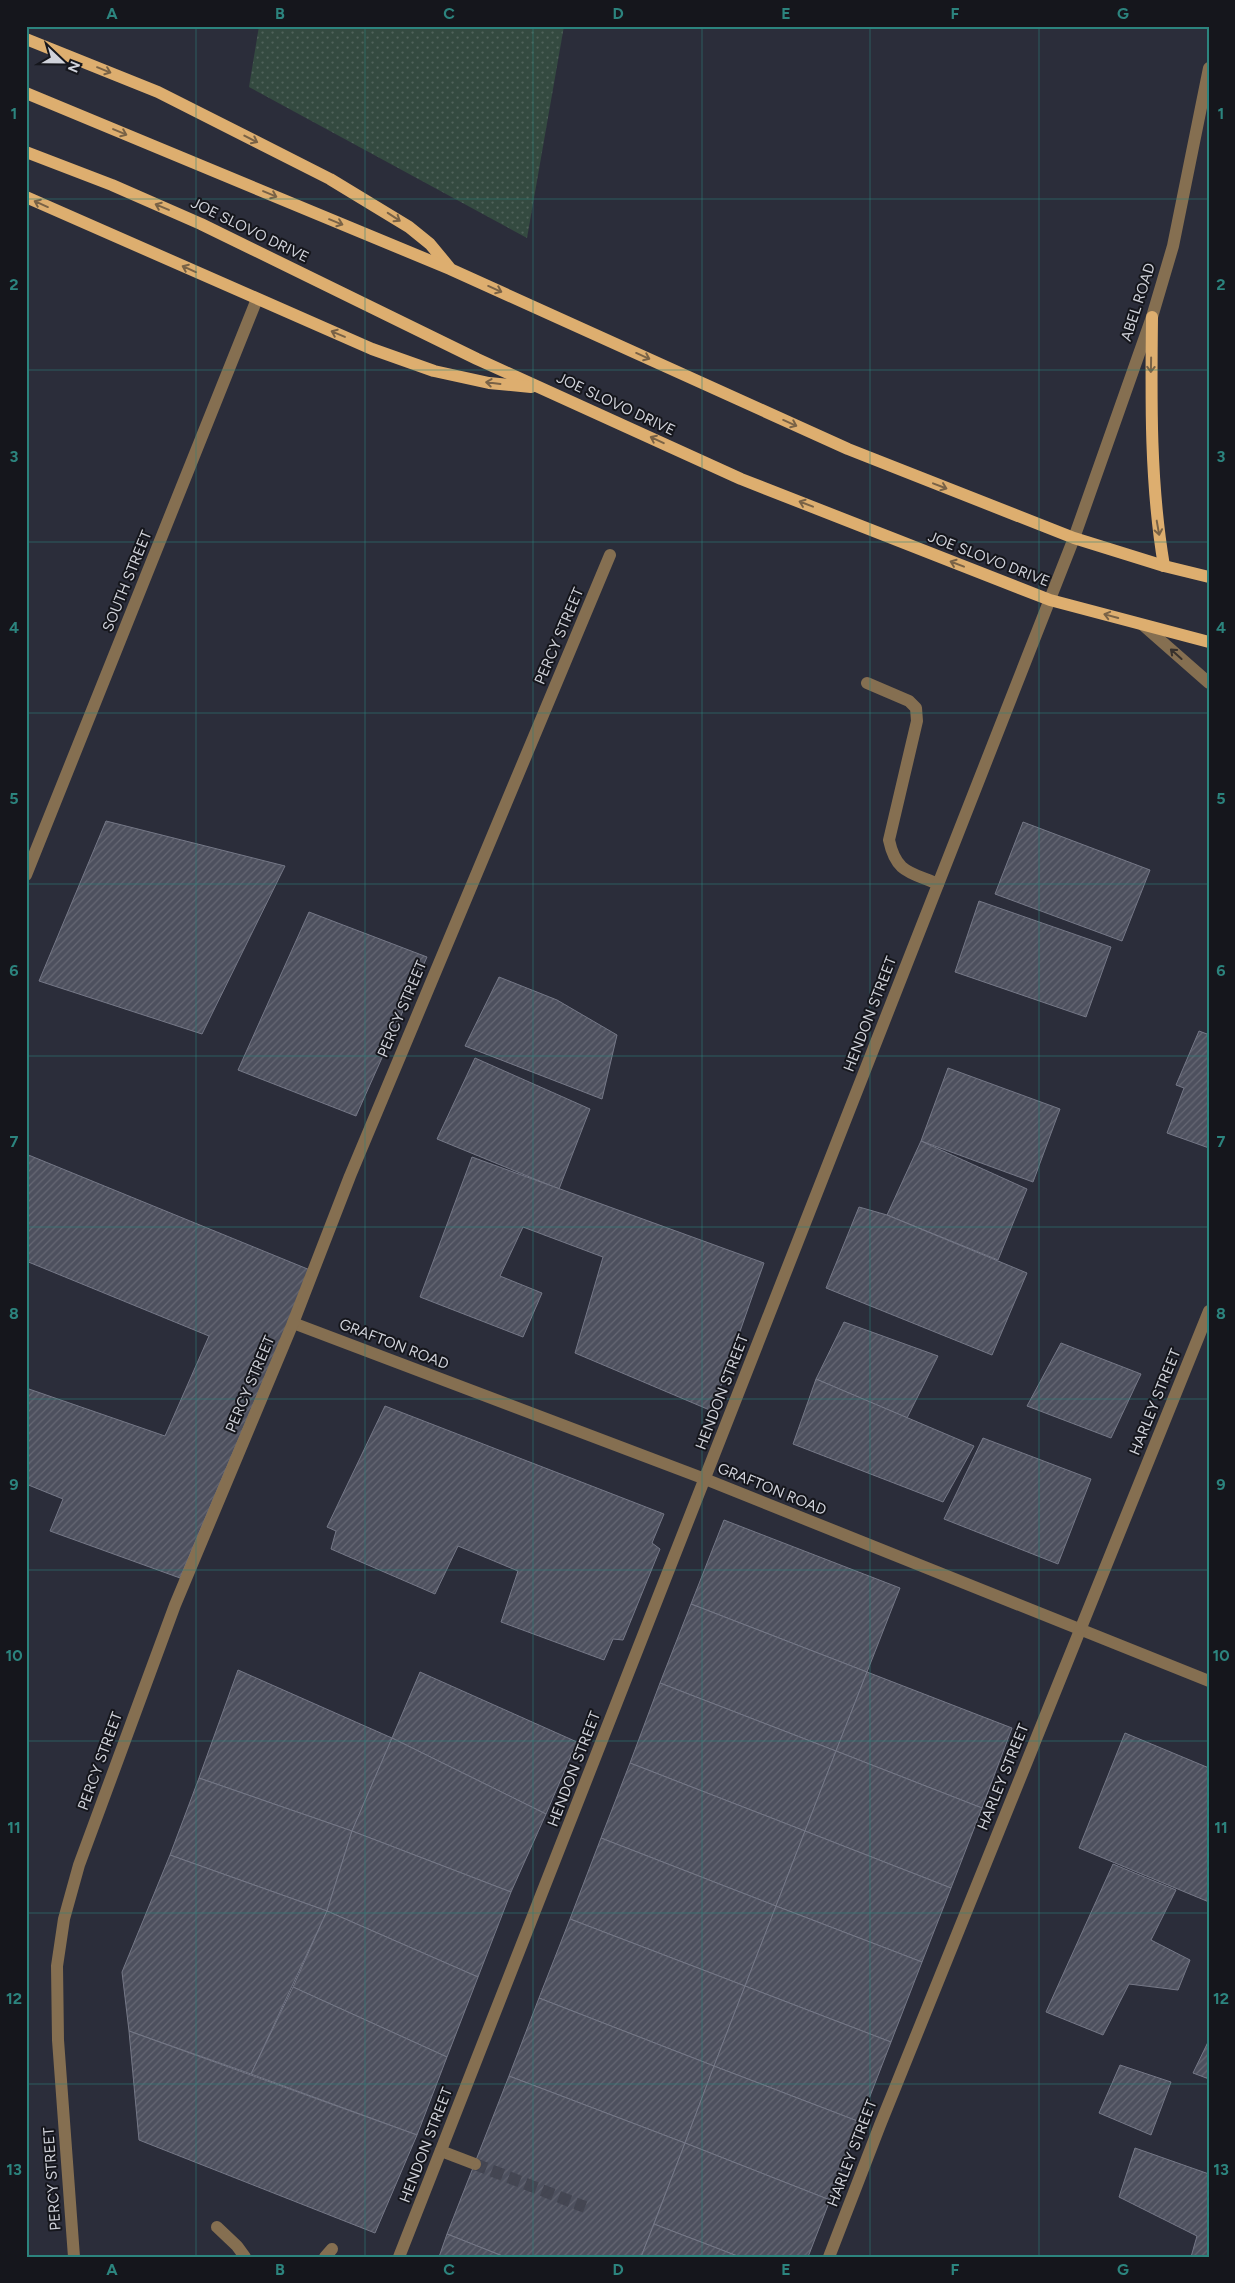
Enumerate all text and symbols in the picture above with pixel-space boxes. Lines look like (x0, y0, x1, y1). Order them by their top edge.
text: A (106, 4, 118, 23)
text: B (275, 4, 285, 23)
text: C (443, 4, 455, 23)
text: D (612, 4, 624, 23)
text: E (781, 4, 791, 23)
text: F (951, 4, 960, 23)
text: G (1117, 4, 1129, 23)
north arrow (38, 38, 88, 88)
text: N (64, 58, 83, 75)
one-way arrow (96, 66, 111, 76)
text: 1 (11, 104, 17, 123)
text: 1 (1218, 104, 1224, 123)
one-way arrow (112, 128, 127, 137)
one-way arrow (243, 135, 258, 144)
one-way arrow (262, 190, 277, 200)
street label: JOE SLOVO DRIVE (188, 194, 312, 266)
one-way arrow (34, 198, 49, 208)
one-way arrow (155, 202, 171, 211)
one-way arrow (386, 212, 400, 222)
one-way arrow (328, 217, 343, 227)
street label: ABEL ROAD (1117, 261, 1159, 343)
one-way arrow (182, 264, 197, 274)
text: 2 (9, 275, 19, 294)
text: 2 (1216, 275, 1226, 294)
one-way arrow (487, 284, 502, 294)
one-way arrow (331, 329, 346, 338)
one-way arrow (635, 352, 650, 361)
one-way arrow (1146, 357, 1156, 373)
street label: JOE SLOVO DRIVE (554, 369, 678, 439)
one-way arrow (485, 378, 501, 388)
one-way arrow (782, 419, 797, 429)
one-way arrow (650, 435, 665, 445)
text: 3 (10, 447, 19, 466)
text: 3 (1217, 447, 1226, 466)
one-way arrow (932, 482, 948, 491)
one-way arrow (799, 499, 814, 509)
one-way arrow (1153, 519, 1163, 535)
street label: SOUTH STREET (99, 527, 156, 634)
street label: JOE SLOVO DRIVE (926, 527, 1052, 591)
one-way arrow (950, 559, 965, 568)
street label: PERCY STREET (531, 584, 588, 687)
one-way arrow (1103, 611, 1119, 621)
text: 4 (9, 618, 19, 637)
text: 4 (1216, 618, 1226, 637)
one-way arrow (1170, 649, 1183, 660)
text: 5 (9, 789, 19, 808)
text: 5 (1216, 789, 1226, 808)
street label: HENDON STREET (840, 953, 901, 1074)
street label: PERCY STREET (374, 957, 431, 1060)
text: 6 (9, 961, 19, 980)
text: 6 (1216, 961, 1226, 980)
text: 7 (10, 1132, 19, 1151)
text: 7 (1217, 1132, 1226, 1151)
text: 8 (9, 1304, 19, 1323)
text: 8 (1216, 1304, 1226, 1323)
street label: GRAFTON ROAD (337, 1315, 451, 1373)
street label: HENDON STREET (692, 1331, 753, 1452)
street label: PERCY STREET (222, 1332, 279, 1435)
street label: HARLEY STREET (1125, 1345, 1185, 1458)
street label: GRAFTON ROAD (715, 1459, 829, 1519)
text: 9 (9, 1475, 19, 1494)
text: 9 (1216, 1475, 1226, 1494)
text: 10 (5, 1646, 23, 1665)
text: 10 (1212, 1646, 1230, 1665)
street label: HENDON STREET (544, 1708, 605, 1829)
street label: PERCY STREET (74, 1709, 126, 1813)
street label: HARLEY STREET (973, 1720, 1033, 1833)
text: 11 (7, 1818, 21, 1837)
text: 11 (1214, 1818, 1228, 1837)
text: 12 (6, 1989, 22, 2008)
text: 12 (1213, 1989, 1229, 2008)
street label: HENDON STREET (396, 2084, 457, 2205)
street label: HARLEY STREET (823, 2096, 881, 2209)
street label: PERCY STREET (39, 2126, 65, 2231)
text: 13 (6, 2160, 22, 2179)
text: 13 (1213, 2160, 1229, 2179)
text: A (106, 2260, 118, 2279)
text: B (275, 2260, 285, 2279)
text: C (443, 2260, 455, 2279)
text: D (612, 2260, 624, 2279)
text: E (781, 2260, 791, 2279)
text: F (951, 2260, 960, 2279)
text: G (1117, 2260, 1129, 2279)

